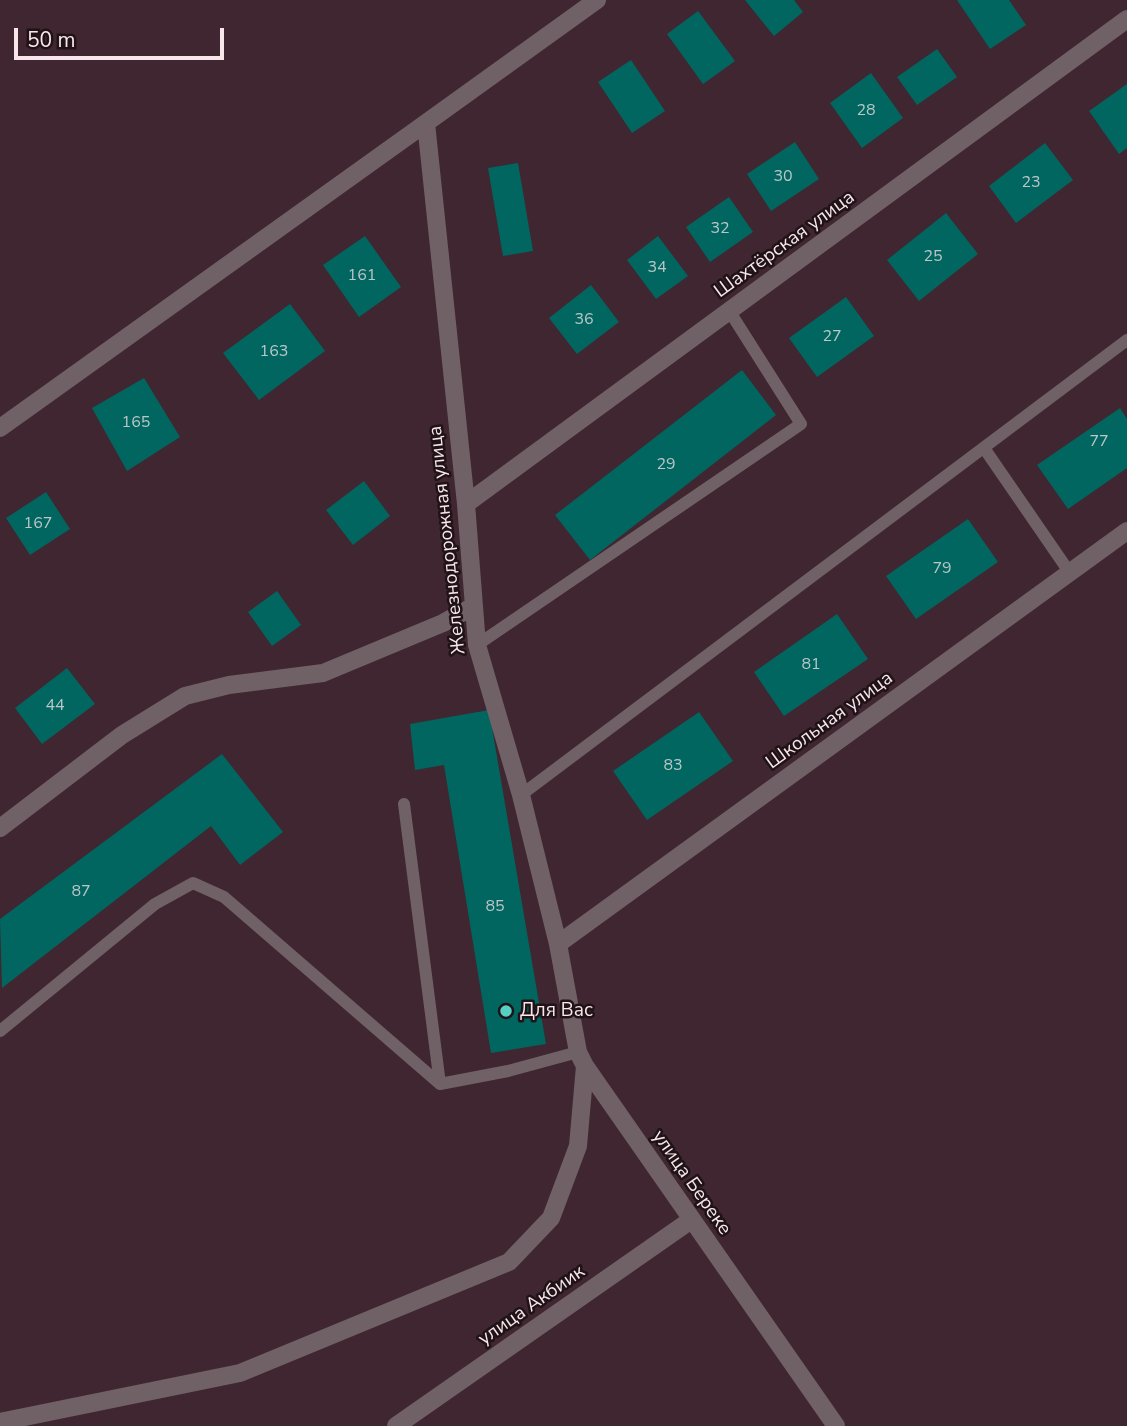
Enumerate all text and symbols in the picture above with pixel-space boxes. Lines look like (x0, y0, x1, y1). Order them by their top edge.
scale bar (18, 14, 228, 58)
text: 50 m (27, 26, 76, 54)
house number: 28 (856, 101, 876, 121)
house number: 30 (773, 167, 793, 187)
house number: 23 (1021, 173, 1041, 193)
street label: Шахтёрская улица (710, 186, 860, 304)
house number: 32 (710, 219, 730, 239)
house number: 25 (923, 247, 943, 267)
house number: 34 (647, 258, 667, 278)
house number: 161 (348, 266, 376, 286)
house number: 36 (574, 310, 594, 330)
house number: 27 (822, 327, 842, 347)
house number: 163 (260, 342, 288, 362)
house number: 165 (122, 413, 150, 433)
street label: Железнодорожная улица (425, 425, 471, 655)
house number: 77 (1089, 432, 1109, 452)
house number: 29 (656, 455, 676, 475)
house number: 167 (24, 514, 52, 534)
house number: 79 (932, 559, 952, 579)
house number: 81 (801, 655, 821, 675)
street label: Школьная улица (762, 667, 898, 775)
house number: 44 (45, 696, 65, 716)
house number: 83 (663, 756, 683, 776)
house number: 87 (71, 882, 91, 902)
house number: 85 (485, 897, 505, 917)
place label: Для Вас (520, 1000, 593, 1022)
marker: Для Вас (498, 1003, 514, 1019)
street label: улица Береке (647, 1126, 735, 1240)
street label: улица Акбиик (474, 1261, 590, 1351)

